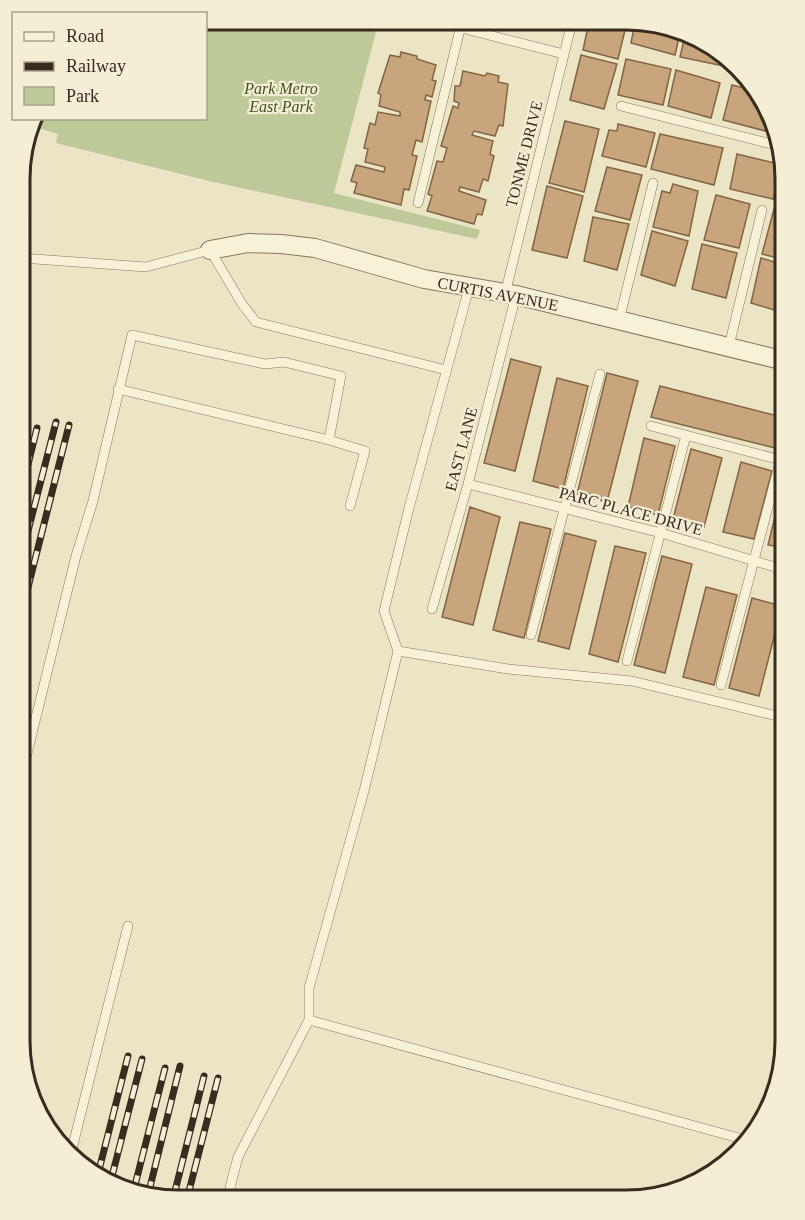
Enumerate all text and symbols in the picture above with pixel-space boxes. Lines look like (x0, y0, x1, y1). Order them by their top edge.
legend (12, 12, 207, 120)
text: Road (66, 26, 104, 46)
text: Railway (66, 56, 126, 76)
park label: Park Metro East Park (243, 80, 318, 115)
text: Park (66, 86, 99, 106)
street label: TONME DRIVE (503, 99, 545, 209)
street label: CURTIS AVENUE (436, 274, 560, 314)
street label: EAST LANE (442, 405, 480, 493)
street label: PARC PLACE DRIVE (557, 484, 705, 538)

